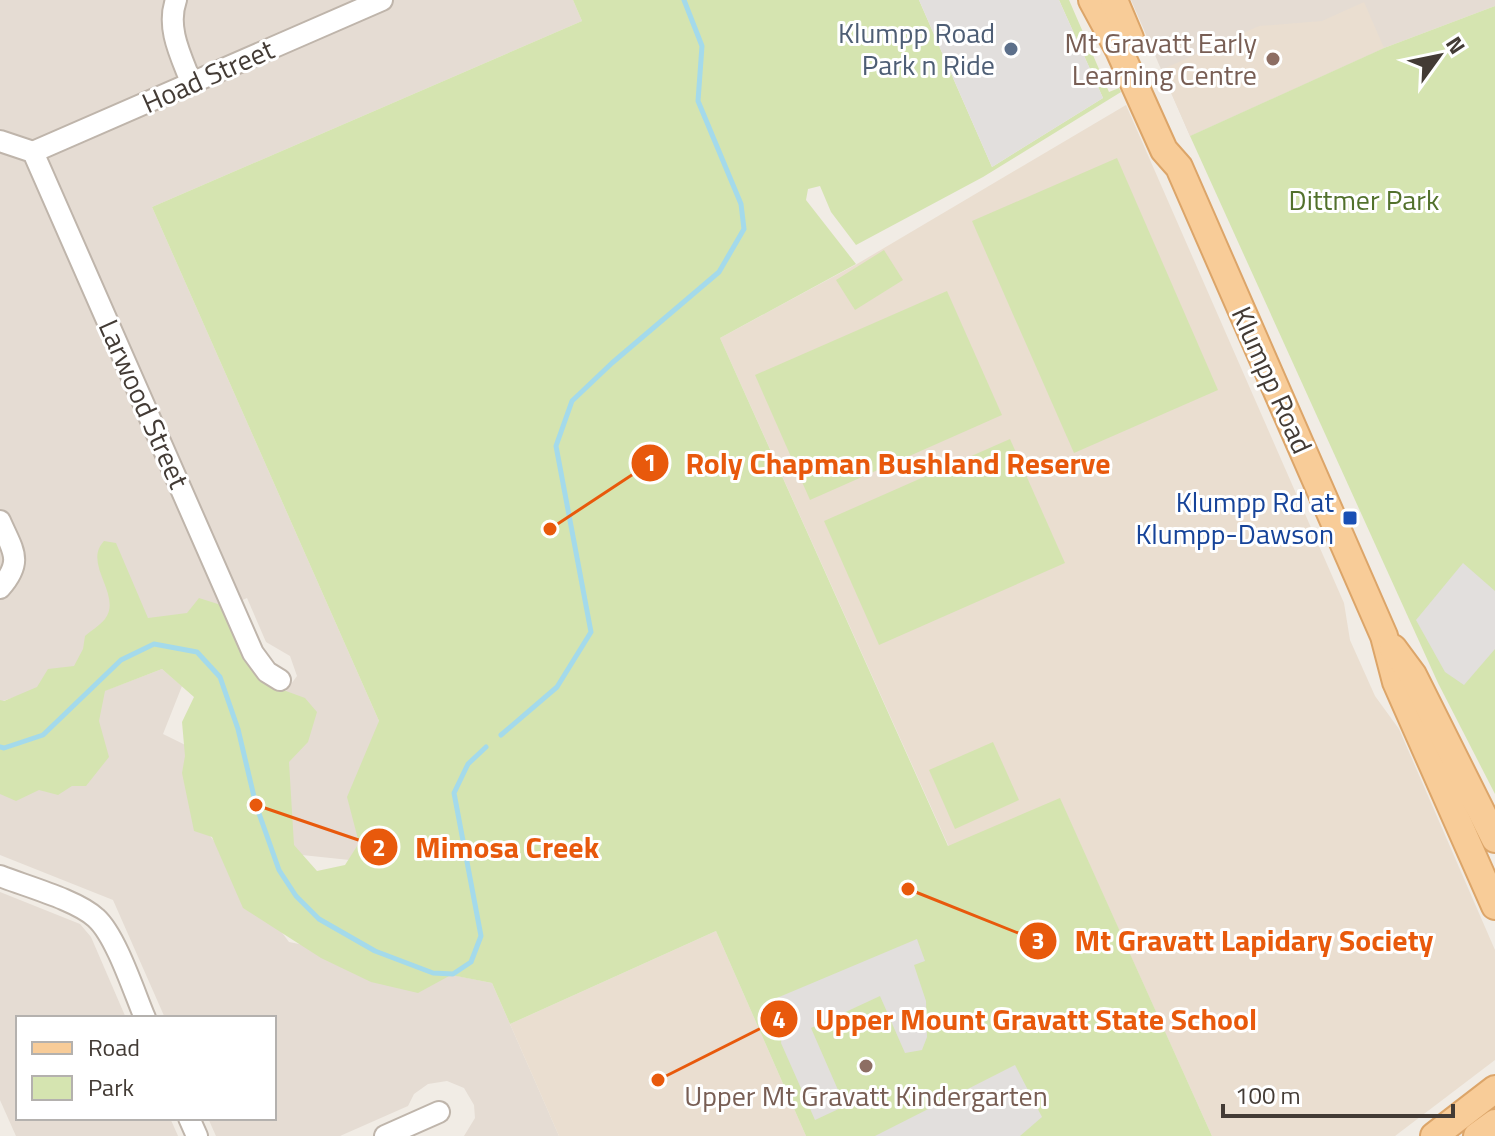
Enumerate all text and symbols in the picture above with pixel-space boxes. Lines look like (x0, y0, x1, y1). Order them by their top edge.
place label: Klumpp Road Park n Ride (838, 11, 995, 86)
north arrow (1399, 16, 1479, 96)
place label: Mt Gravatt Early Learning Centre (1064, 21, 1257, 96)
street label: Hoad Street (135, 27, 281, 124)
text: N (1437, 29, 1474, 61)
marker: Klumpp Road Park n Ride (1002, 40, 1020, 58)
marker: Mt Gravatt Early Learning Centre (1264, 50, 1282, 68)
park label: Dittmer Park (1289, 178, 1439, 221)
street label: Klumpp Road (1221, 299, 1324, 460)
street label: Larwood Street (88, 312, 201, 495)
callout: Roly Chapman Bushland Reserve (630, 436, 1127, 490)
text: Roly Chapman Bushland Reserve (685, 440, 1111, 486)
text: 1 (643, 444, 657, 480)
place label: Klumpp Rd at Klumpp-Dawson (1135, 480, 1334, 555)
marker: Klumpp Rd at Klumpp-Dawson (1341, 509, 1359, 527)
callout: Mimosa Creek (359, 820, 616, 874)
text: Mimosa Creek (415, 824, 600, 870)
text: 2 (372, 829, 386, 865)
callout: Mt Gravatt Lapidary Society (1018, 914, 1449, 968)
text: Mt Gravatt Lapidary Society (1074, 917, 1434, 963)
text: 3 (1031, 922, 1045, 958)
callout: Upper Mount Gravatt State School (759, 992, 1273, 1046)
text: Upper Mount Gravatt State School (815, 996, 1257, 1042)
text: 4 (772, 1001, 786, 1037)
legend (16, 1016, 276, 1120)
text: Road (88, 1029, 140, 1065)
marker: Upper Mt Gravatt Kindergarten (857, 1057, 875, 1075)
scale bar (1223, 1068, 1453, 1118)
text: Park (88, 1069, 134, 1105)
place label: Upper Mt Gravatt Kindergarten (684, 1074, 1048, 1117)
text: 100 m (1235, 1077, 1301, 1113)

